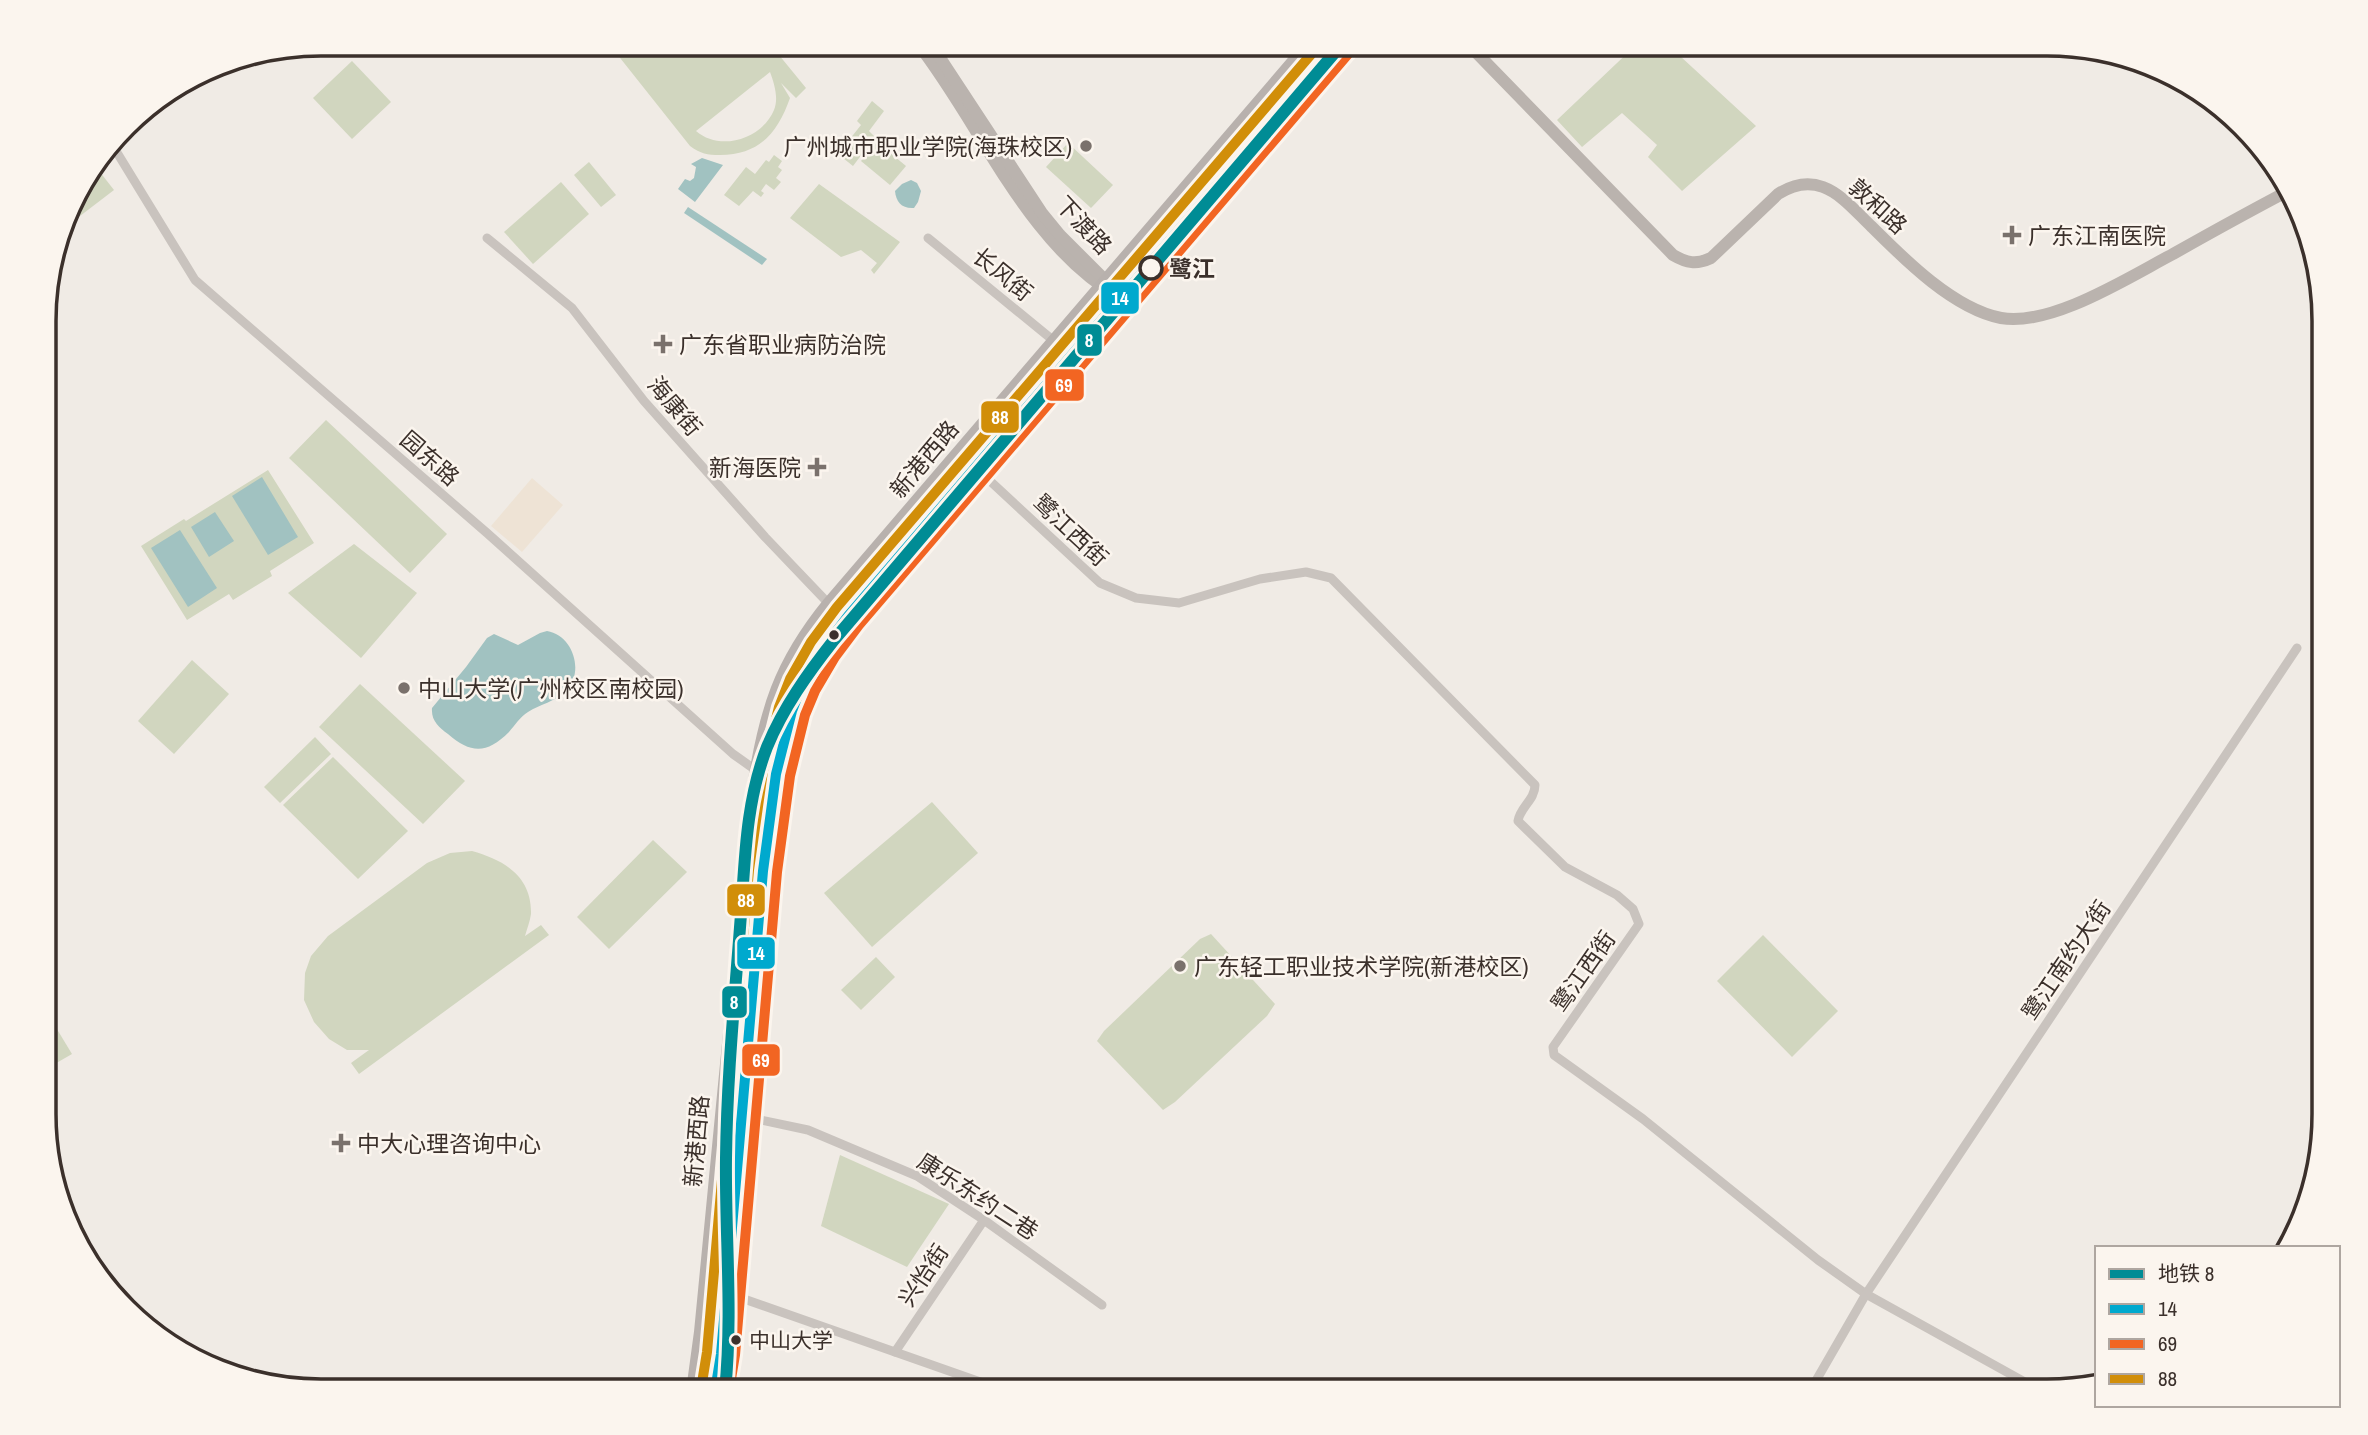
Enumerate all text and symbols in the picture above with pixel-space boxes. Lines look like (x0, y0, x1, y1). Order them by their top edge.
place label: 广州城市职业学院(海珠校区) (783, 131, 1072, 162)
marker: 广州城市职业学院(海珠校区) (1078, 138, 1094, 154)
street label: 敦和路 (1842, 171, 1914, 241)
street label: 下渡路 (1049, 189, 1119, 261)
place label: 广东江南医院 (2028, 220, 2166, 251)
marker: 广东江南医院 (2002, 225, 2022, 245)
street label: 长风街 (966, 240, 1040, 308)
place label: 鹭江 (1169, 253, 1215, 284)
marker: 鹭江 (1139, 256, 1163, 280)
line badge: 14 (1100, 281, 1140, 315)
text: 14 (1111, 285, 1129, 311)
line badge: 8 (1076, 323, 1103, 357)
text: 8 (1085, 327, 1094, 353)
place label: 广东省职业病防治院 (679, 329, 886, 360)
marker: 广东省职业病防治院 (653, 334, 673, 354)
line badge: 69 (1044, 368, 1085, 402)
street label: 海康街 (641, 370, 709, 442)
text: 69 (1055, 372, 1073, 398)
line badge: 88 (980, 400, 1020, 434)
text: 88 (991, 404, 1009, 430)
street label: 新港西路 (883, 414, 965, 504)
street label: 园东路 (394, 424, 466, 492)
place label: 新海医院 (709, 452, 801, 483)
marker: 新海医院 (807, 457, 827, 477)
street label: 鹭江西街 (1027, 487, 1115, 573)
unlabelled marker (827, 628, 841, 642)
place label: 中山大学(广州校区南校园) (418, 673, 684, 704)
marker: 中山大学(广州校区南校园) (396, 680, 412, 696)
line badge: 88 (726, 883, 766, 917)
text: 88 (737, 887, 755, 913)
street label: 鹭江南约大街 (2015, 894, 2117, 1026)
street label: 鹭江西街 (1544, 924, 1622, 1018)
line badge: 14 (736, 936, 776, 970)
text: 14 (747, 940, 765, 966)
place label: 广东轻工职业技术学院(新港校区) (1194, 951, 1529, 982)
marker: 广东轻工职业技术学院(新港校区) (1172, 958, 1188, 974)
line badge: 8 (721, 985, 748, 1019)
text: 8 (730, 989, 739, 1015)
line badge: 69 (741, 1043, 781, 1077)
text: 69 (752, 1047, 770, 1073)
street label: 新港西路 (677, 1094, 715, 1188)
place label: 中大心理咨询中心 (357, 1128, 541, 1159)
marker: 中大心理咨询中心 (331, 1133, 351, 1153)
street label: 康乐东约二巷 (912, 1145, 1044, 1247)
street label: 兴怡街 (891, 1238, 955, 1312)
legend (2095, 1246, 2340, 1407)
text: 地铁 8 (2158, 1259, 2214, 1288)
text: 14 (2158, 1294, 2178, 1323)
place label: 中山大学 (749, 1326, 833, 1355)
text: 69 (2158, 1329, 2177, 1358)
marker: 中山大学 (729, 1333, 743, 1347)
text: 88 (2158, 1364, 2177, 1393)

